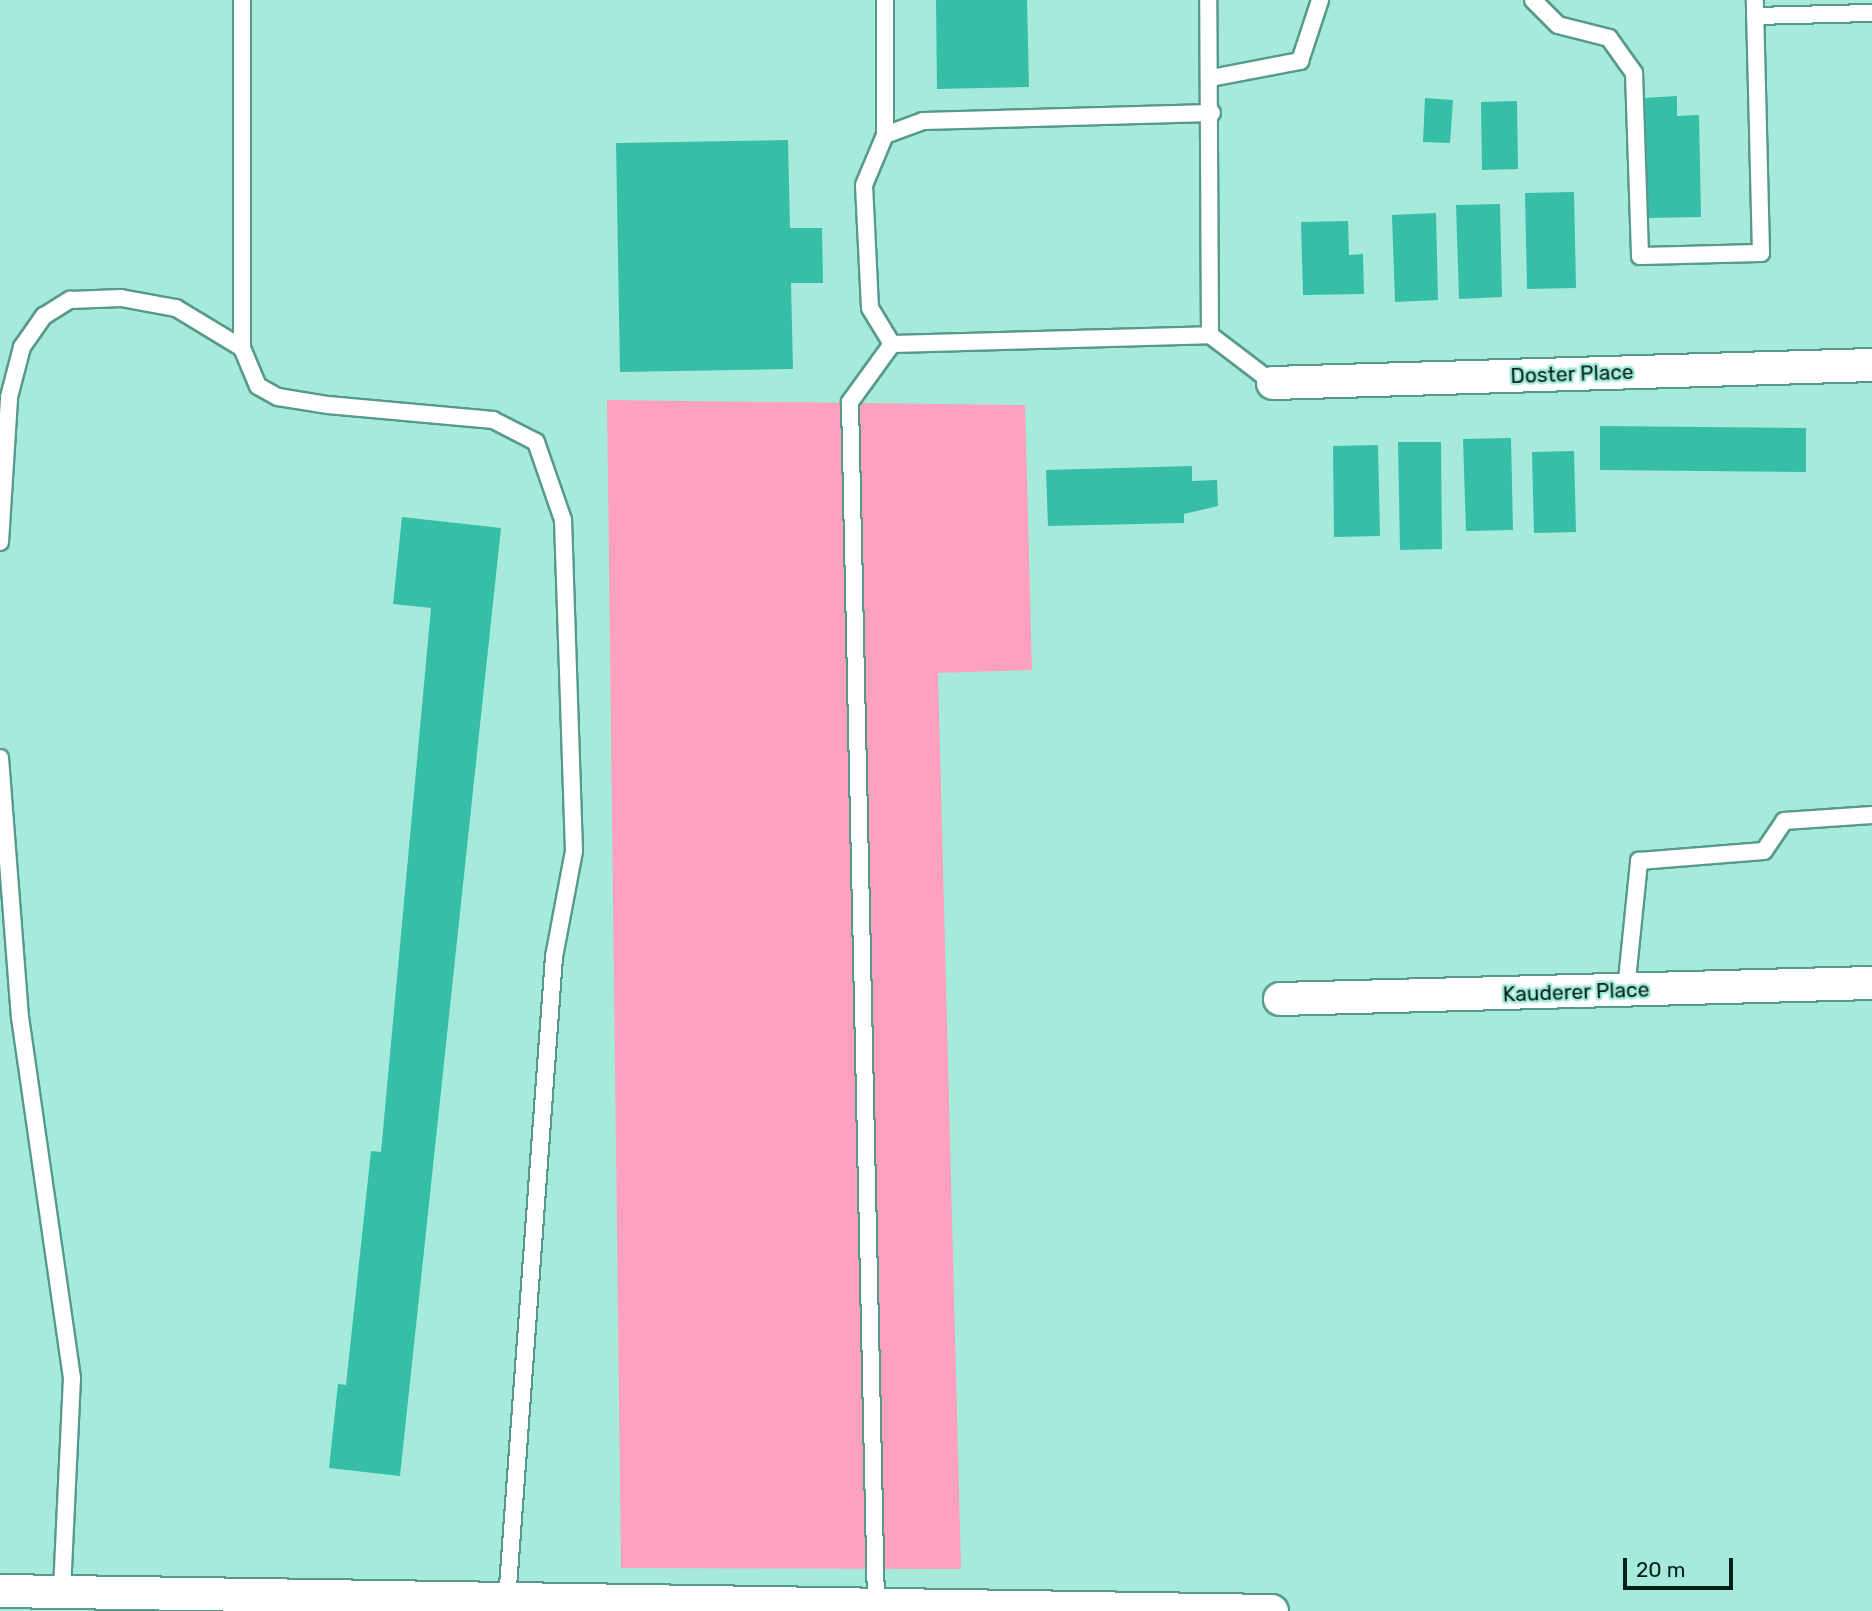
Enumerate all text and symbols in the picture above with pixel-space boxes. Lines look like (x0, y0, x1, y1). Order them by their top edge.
street label: Doster Place (1510, 359, 1634, 389)
street label: Kauderer Place (1502, 977, 1650, 1007)
scale bar (1627, 1544, 1737, 1588)
text: 20 m (1636, 1557, 1685, 1582)

